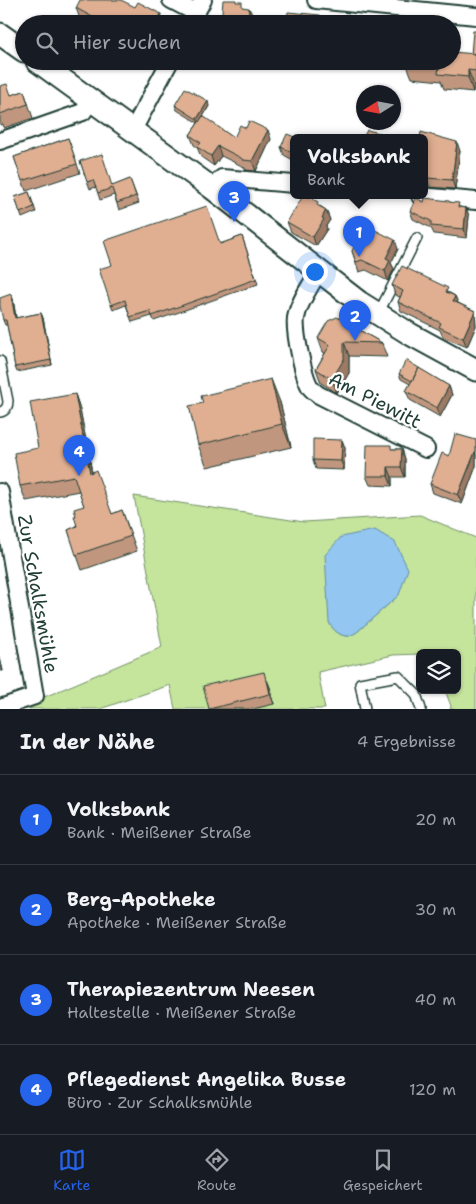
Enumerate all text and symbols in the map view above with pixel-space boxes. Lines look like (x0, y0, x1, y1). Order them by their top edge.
search box (15, 15, 461, 70)
icon: search (33, 29, 61, 57)
text: Hier suchen (73, 30, 181, 55)
north arrow (356, 85, 401, 130)
popup (290, 134, 428, 199)
text: Volksbank (307, 144, 411, 169)
text: Bank (307, 169, 346, 190)
pin: 3 (218, 181, 250, 222)
pin: 1 (343, 216, 375, 257)
your location (302, 259, 328, 285)
pin: 2 (339, 300, 371, 341)
street label: Am Piewitt (324, 366, 426, 434)
pin: 4 (63, 435, 95, 476)
street label: Zur Schalksmühle (12, 513, 64, 675)
map controls (416, 649, 461, 694)
button: layers (416, 649, 461, 694)
text: In der Nähe (20, 728, 155, 756)
text: 4 Ergebnisse (357, 731, 456, 752)
text: Volksbank (67, 797, 170, 822)
text: 1 (32, 809, 40, 830)
text: 20 m (415, 809, 456, 830)
text: Bank · Meißener Straße (67, 822, 252, 843)
text: Berg-Apotheke (67, 887, 216, 912)
text: 2 (30, 899, 42, 920)
text: 30 m (415, 899, 456, 920)
text: Apotheke · Meißener Straße (67, 912, 287, 933)
text: Therapiezentrum Neesen (67, 977, 315, 1002)
text: 3 (30, 989, 42, 1010)
text: 40 m (414, 989, 456, 1010)
text: Haltestelle · Meißener Straße (67, 1002, 296, 1023)
text: Pflegedienst Angelika Busse (67, 1067, 346, 1092)
text: 4 (30, 1079, 42, 1100)
text: 120 m (409, 1079, 456, 1100)
text: Büro · Zur Schalksmühle (67, 1092, 253, 1113)
tab: Karte (53, 1146, 90, 1194)
tab: Route (197, 1146, 236, 1194)
tab: Gespeichert (343, 1146, 423, 1194)

